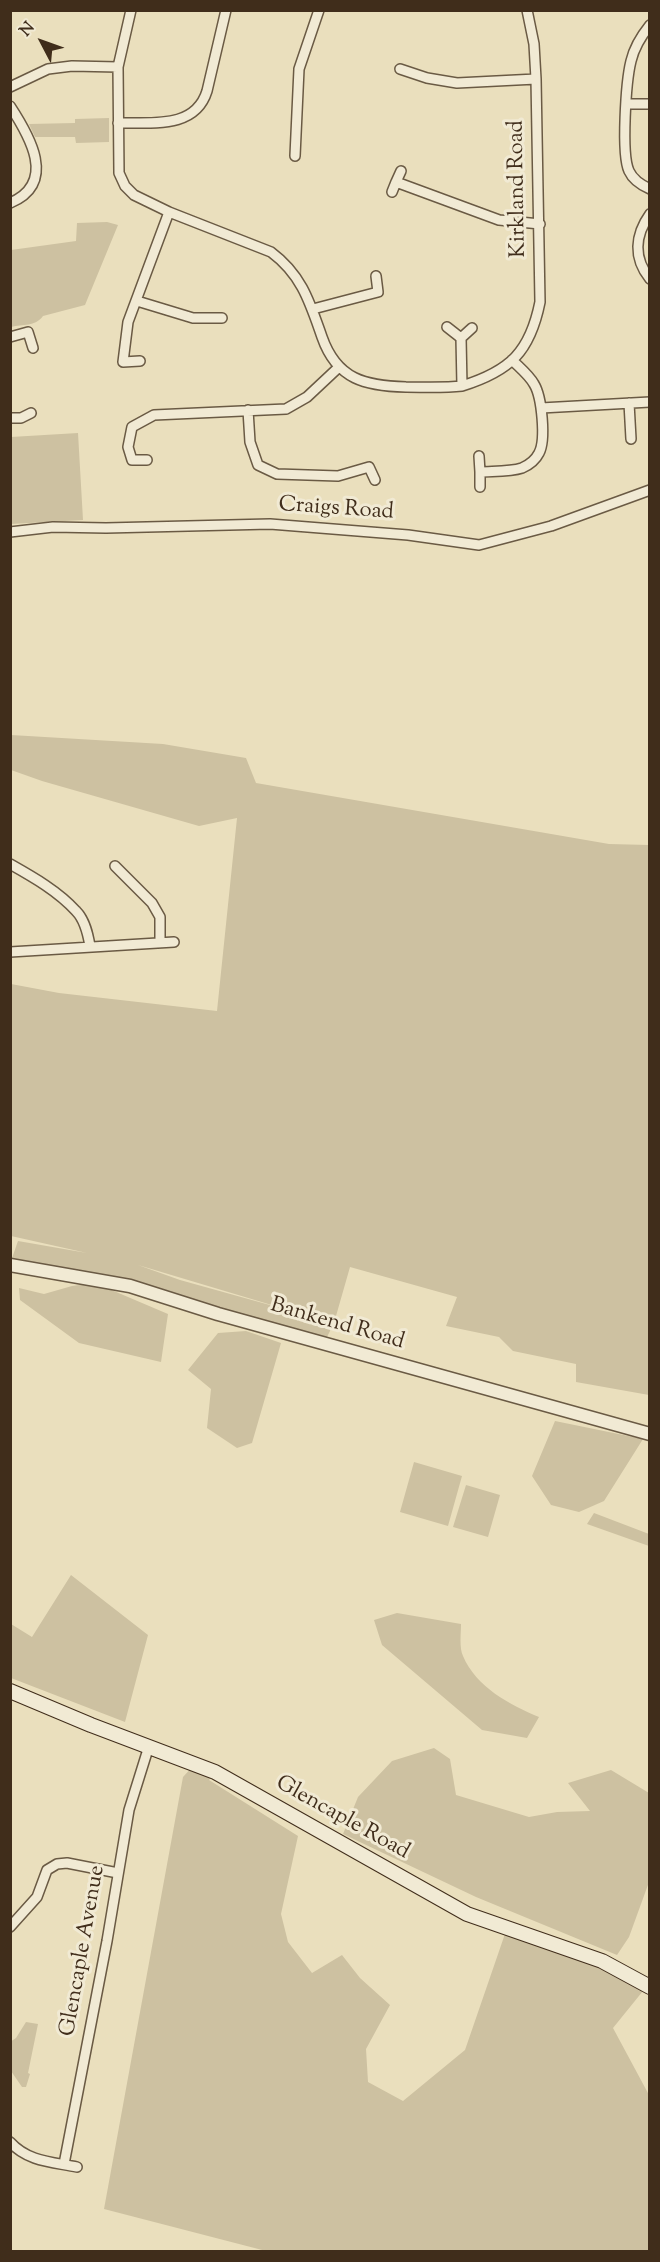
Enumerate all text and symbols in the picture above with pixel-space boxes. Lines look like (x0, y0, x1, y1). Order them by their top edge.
north arrow (12, 12, 72, 72)
text: N (15, 17, 41, 42)
street label: Kirkland Road (505, 120, 533, 258)
street label: Craigs Road (277, 493, 395, 527)
street label: Bankend Road (267, 1293, 407, 1357)
street label: Glencaple Road (270, 1771, 414, 1867)
street label: Glencaple Avenue (56, 1863, 112, 2039)

